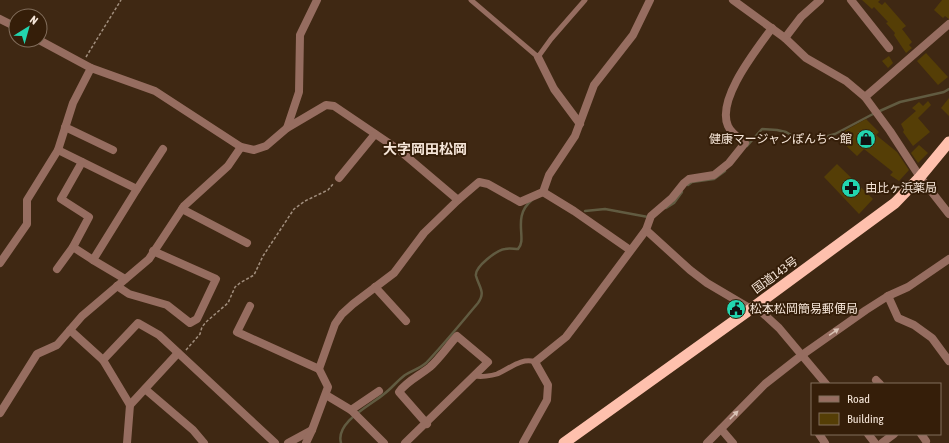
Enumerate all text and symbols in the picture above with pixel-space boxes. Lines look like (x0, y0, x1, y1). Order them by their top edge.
north arrow (8, 8, 48, 48)
text: N (28, 13, 40, 27)
shop icon: 健康マージャンぽんち～館 (855, 128, 877, 150)
place label: 健康マージャンぽんち～館 (709, 132, 852, 146)
district label: 大字岡田松岡 (383, 141, 467, 157)
pharmacy icon: 由比ヶ浜薬局 (840, 177, 862, 199)
place label: 由比ヶ浜薬局 (865, 181, 937, 195)
street label: 国道143号 (749, 254, 801, 296)
public building icon: 松本松岡簡易郵便局 (725, 298, 747, 320)
place label: 松本松岡簡易郵便局 (750, 302, 858, 316)
one-way arrow (828, 328, 839, 336)
legend (811, 383, 941, 435)
text: Road (847, 392, 870, 406)
one-way arrow (729, 410, 739, 420)
text: Building (847, 412, 885, 426)

